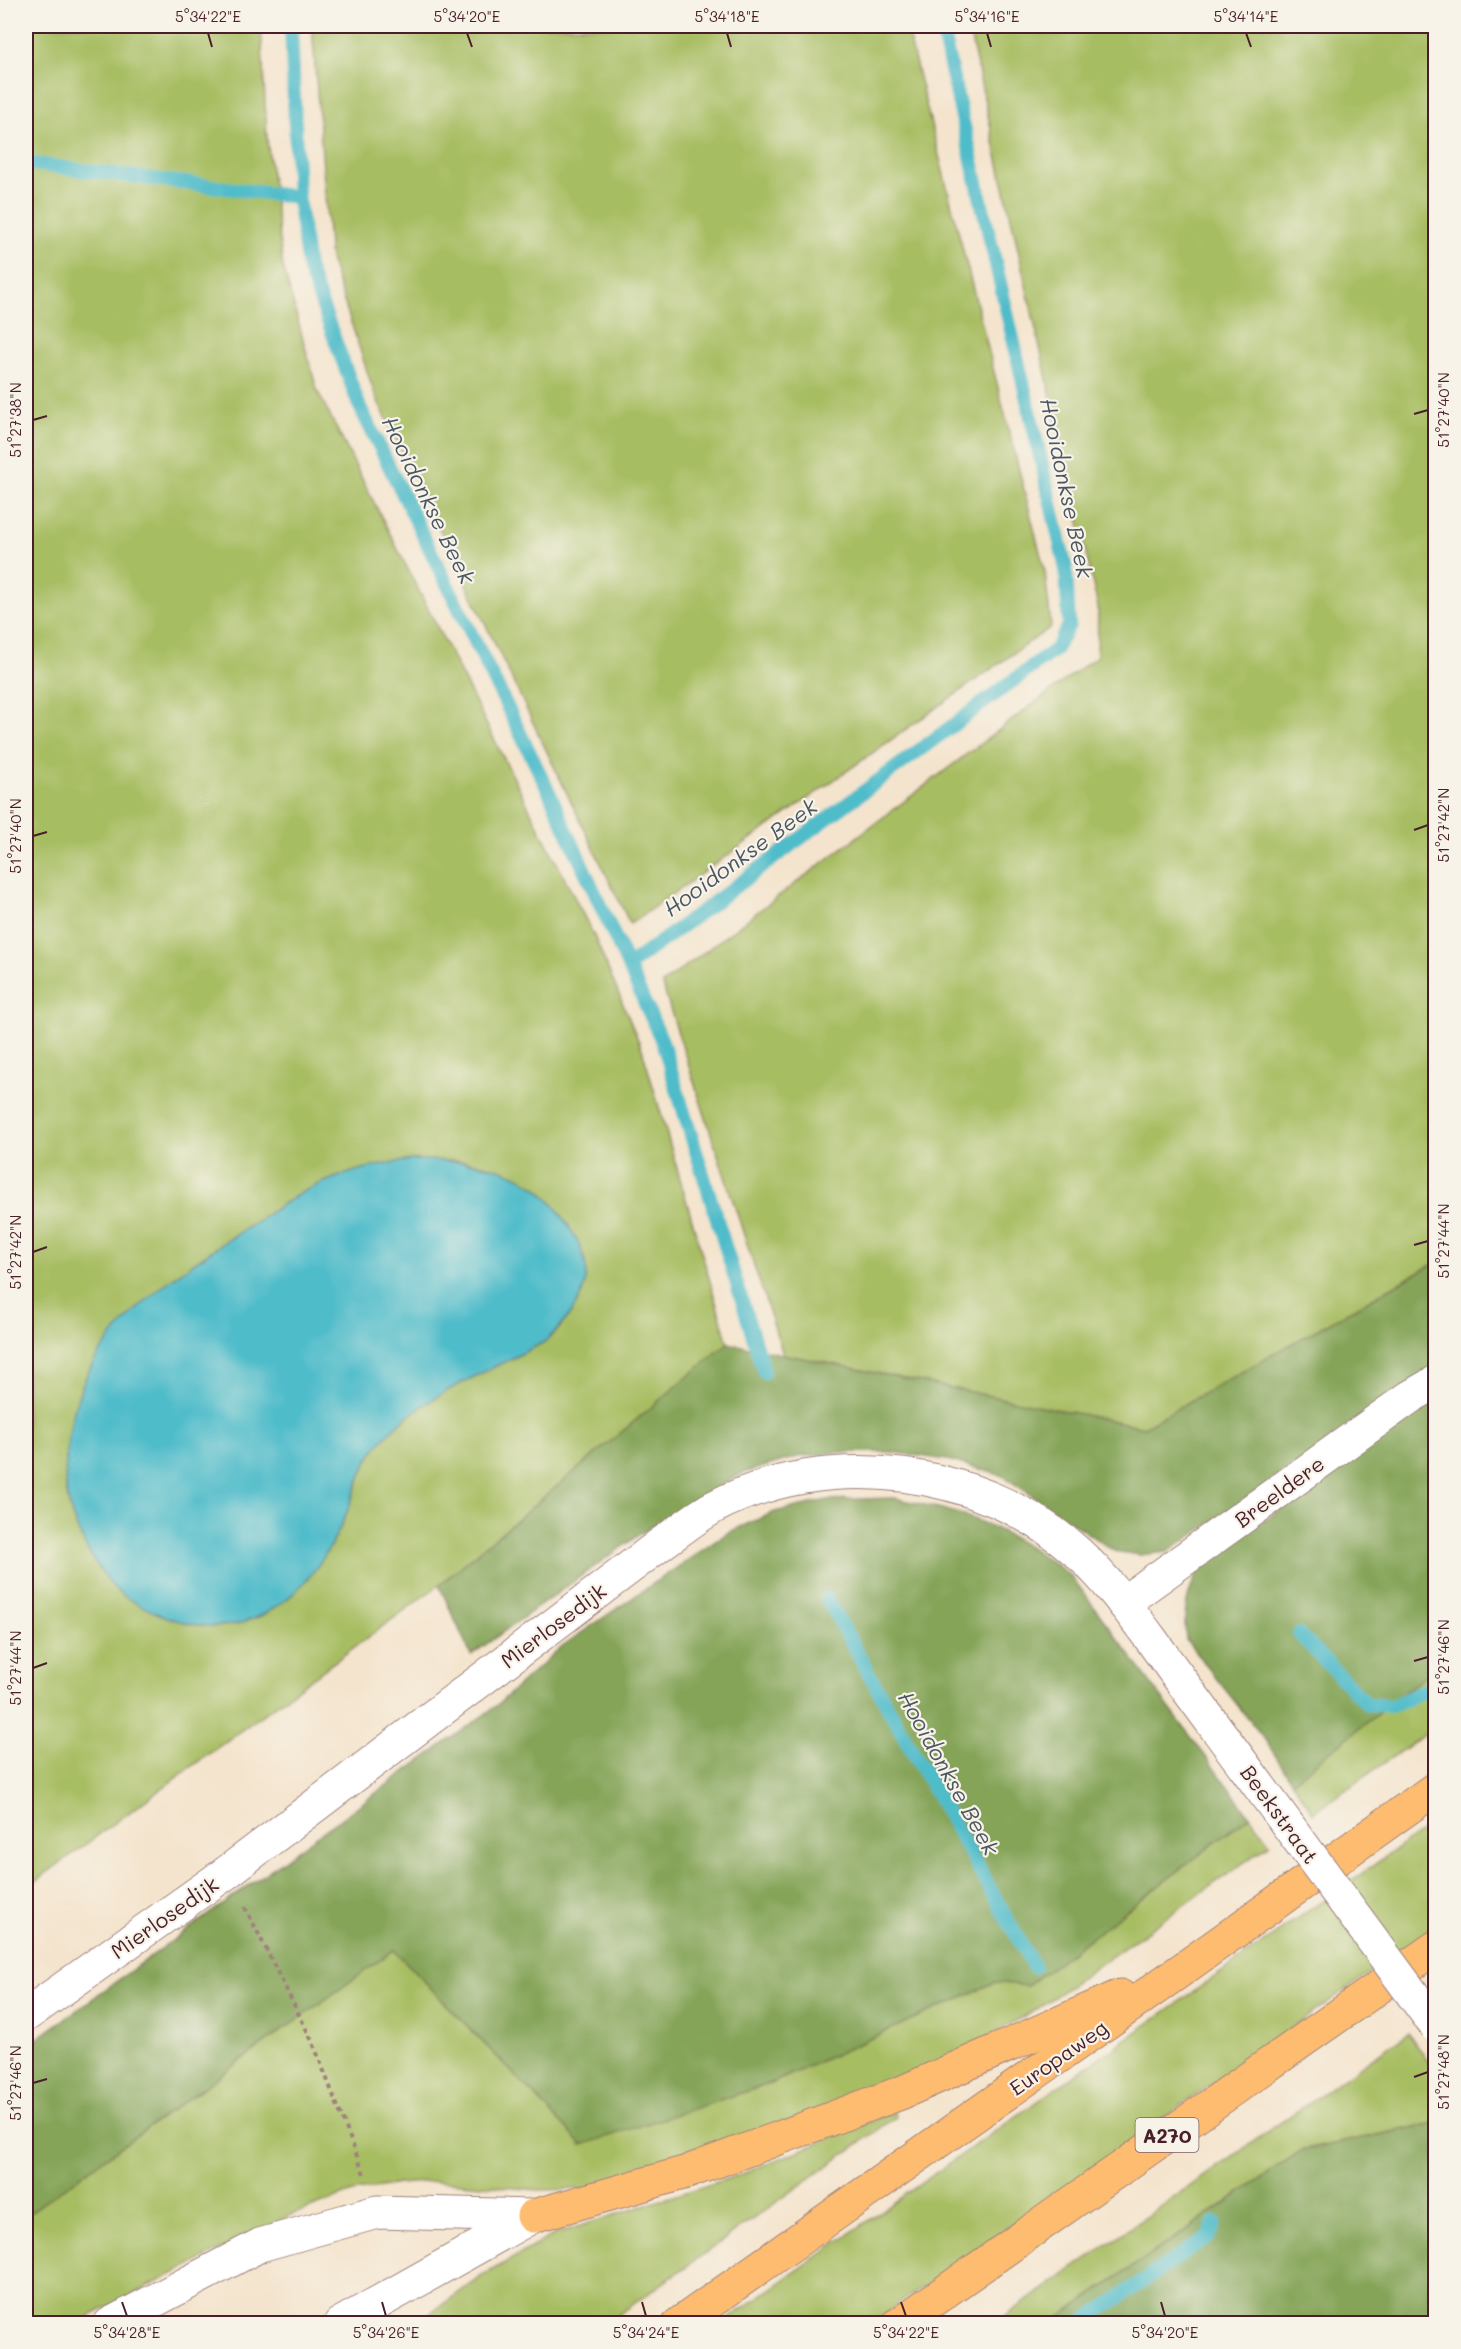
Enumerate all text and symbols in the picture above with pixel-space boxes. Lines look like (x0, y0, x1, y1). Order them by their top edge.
text: 5°34'22"E (175, 6, 241, 26)
text: 5°34'20"E (434, 6, 501, 26)
text: 5°34'18"E (694, 6, 760, 26)
text: 5°34'16"E (954, 6, 1020, 26)
text: 5°34'14"E (1214, 6, 1279, 26)
text: 51°27'40"N (1433, 372, 1453, 448)
text: 51°27'38"N (5, 382, 25, 458)
water label: Hooidonkse Beek (1034, 395, 1101, 582)
water label: Hooidonkse Beek (376, 411, 483, 590)
text: 51°27'42"N (1433, 788, 1453, 862)
water label: Hooidonkse Beek (657, 791, 824, 923)
text: 51°27'40"N (5, 798, 25, 874)
text: 51°27'44"N (1433, 1203, 1453, 1279)
text: 51°27'42"N (5, 1215, 25, 1289)
street label: Breeldere (1229, 1449, 1329, 1533)
street label: Mierlosedijk (495, 1576, 611, 1674)
text: 51°27'46"N (1433, 1619, 1453, 1695)
text: 51°27'44"N (5, 1630, 25, 1706)
water label: Hooidonkse Beek (892, 1686, 1007, 1861)
street label: Beekstraat (1235, 1759, 1325, 1869)
street label: Mierlosedijk (105, 1870, 223, 1964)
street label: Europaweg (1004, 2013, 1112, 2101)
text: 51°27'48"N (1433, 2034, 1453, 2110)
text: 51°27'46"N (5, 2045, 25, 2121)
road number: A270 (1136, 2118, 1198, 2152)
text: 5°34'28"E (94, 2322, 161, 2342)
text: 5°34'26"E (353, 2322, 420, 2342)
text: 5°34'24"E (613, 2322, 680, 2342)
text: 5°34'22"E (873, 2322, 939, 2342)
text: 5°34'20"E (1132, 2322, 1199, 2342)

